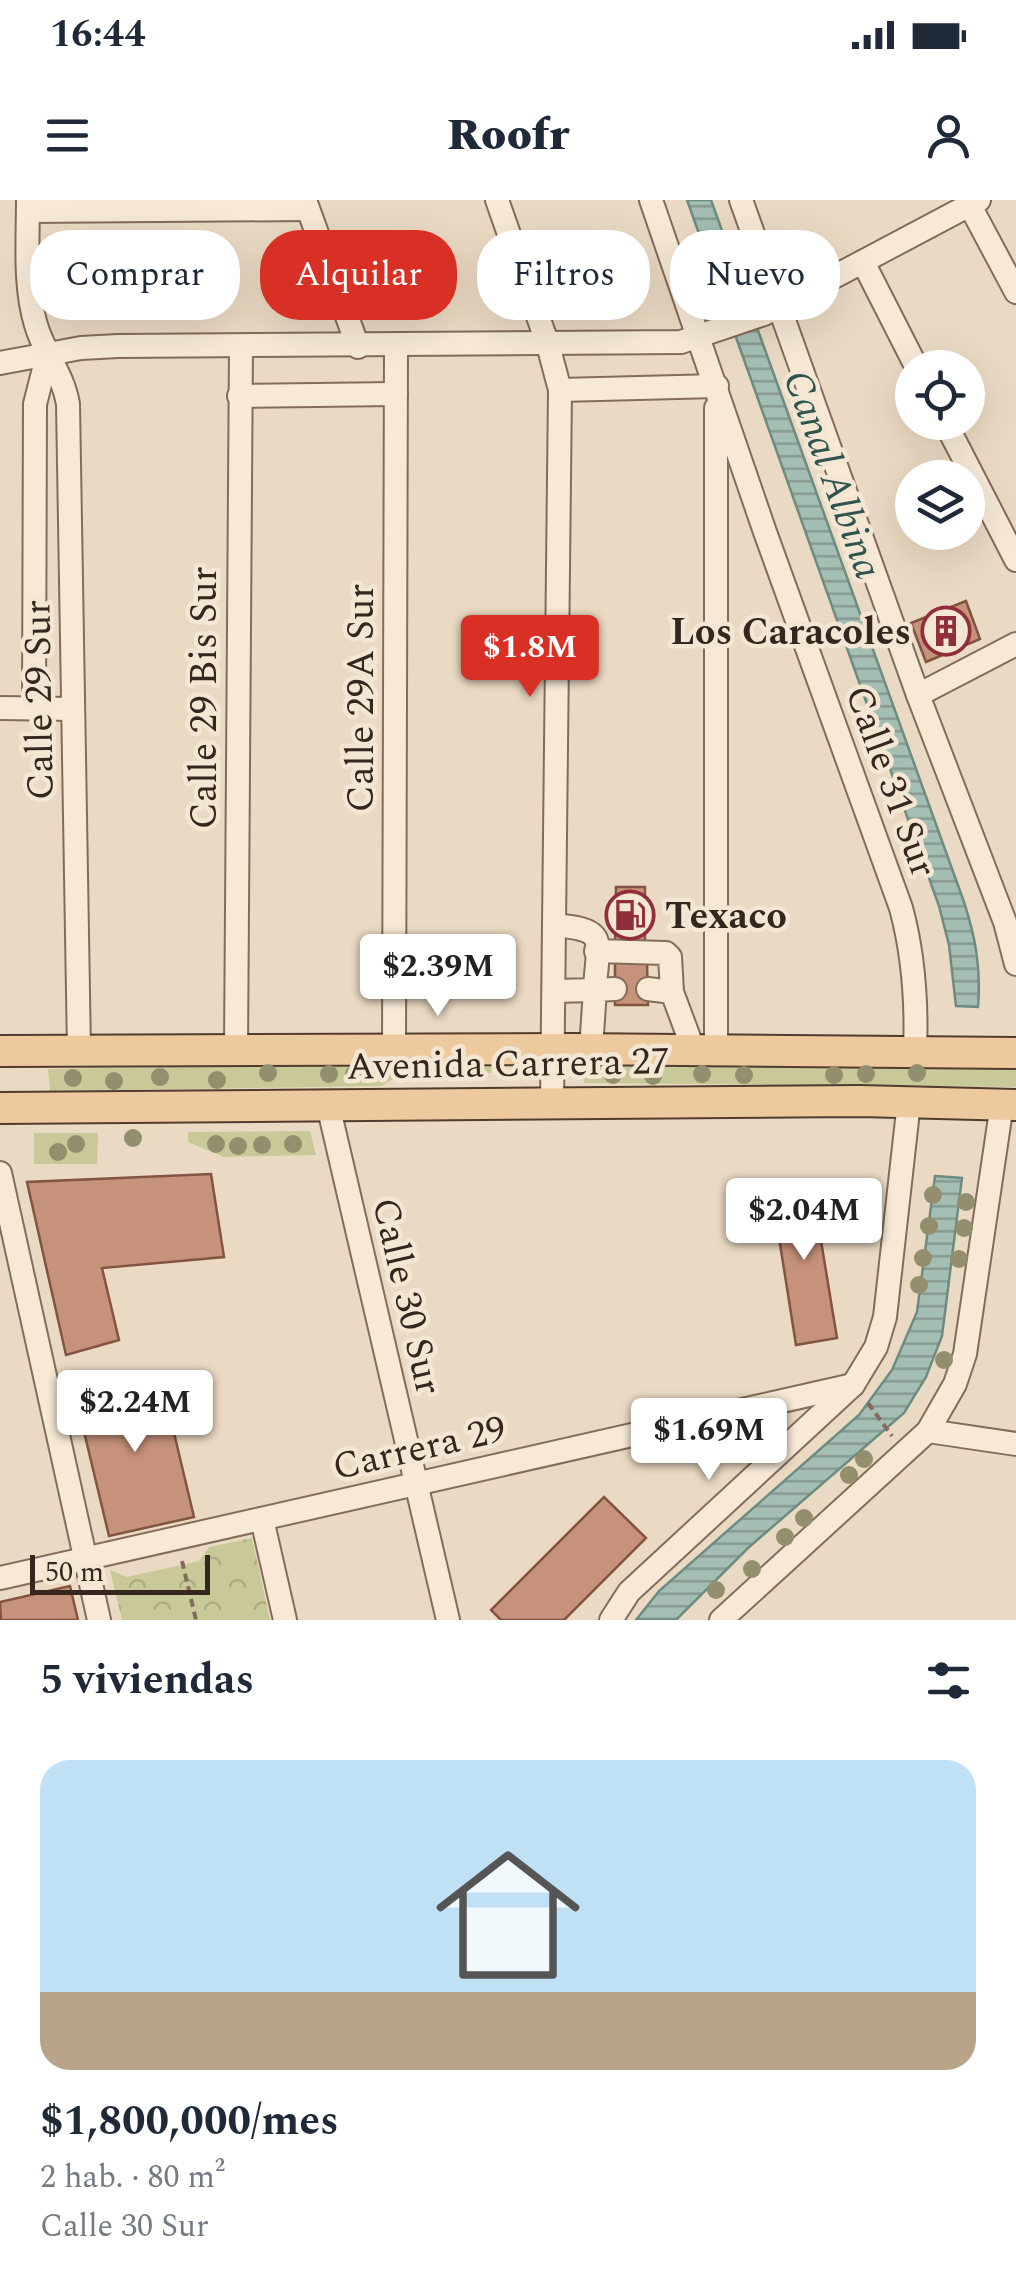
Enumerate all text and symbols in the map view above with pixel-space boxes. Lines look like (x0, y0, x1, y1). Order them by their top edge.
text: 16:44 (50, 6, 145, 64)
text: Roofr (447, 101, 569, 170)
icon: menu (40, 108, 95, 163)
icon: person (921, 108, 976, 163)
chip: Comprar (30, 230, 240, 320)
chip: Alquilar (260, 230, 457, 320)
chip: Filtros (477, 230, 650, 320)
chip: Nuevo (670, 230, 840, 320)
map controls (895, 350, 985, 550)
button: locate (895, 350, 985, 440)
water label: Canal Albina (766, 362, 898, 588)
button: layers (895, 460, 985, 550)
street label: Calle 29 Bis Sur (176, 566, 234, 830)
street label: Calle 29A Sur (333, 584, 391, 812)
street label: Calle 29 Sur (9, 599, 71, 801)
place label: Los Caracoles (670, 604, 911, 662)
building icon: Los Caracoles (920, 605, 972, 657)
pin: $1.8M (460, 615, 600, 700)
text: $1.8M (483, 623, 577, 672)
street label: Calle 31 Sur (829, 678, 952, 886)
place label: Texaco (665, 888, 787, 946)
fuel station icon: Texaco (604, 889, 656, 941)
pin: $2.39M (357, 934, 519, 1019)
text: $2.39M (382, 942, 494, 991)
street label: Avenida Carrera 27 (346, 1033, 670, 1097)
pin: $2.04M (723, 1178, 885, 1263)
text: $2.04M (748, 1186, 860, 1235)
street label: Calle 30 Sur (355, 1192, 457, 1401)
pin: $2.24M (54, 1370, 216, 1455)
text: $2.24M (79, 1378, 191, 1427)
pin: $1.69M (628, 1398, 790, 1483)
street label: Carrera 29 (327, 1401, 512, 1497)
text: $1.69M (653, 1406, 765, 1455)
scale bar (30, 1550, 210, 1594)
text: 50 m (45, 1551, 104, 1594)
text: 5 viviendas (40, 1649, 254, 1712)
icon: filters (921, 1653, 976, 1708)
icon: home (418, 1825, 598, 2005)
text: $1,800,000/mes (40, 2090, 339, 2153)
text: 2 hab. · 80 m² (40, 2153, 225, 2202)
text: Calle 30 Sur (40, 2202, 209, 2251)

